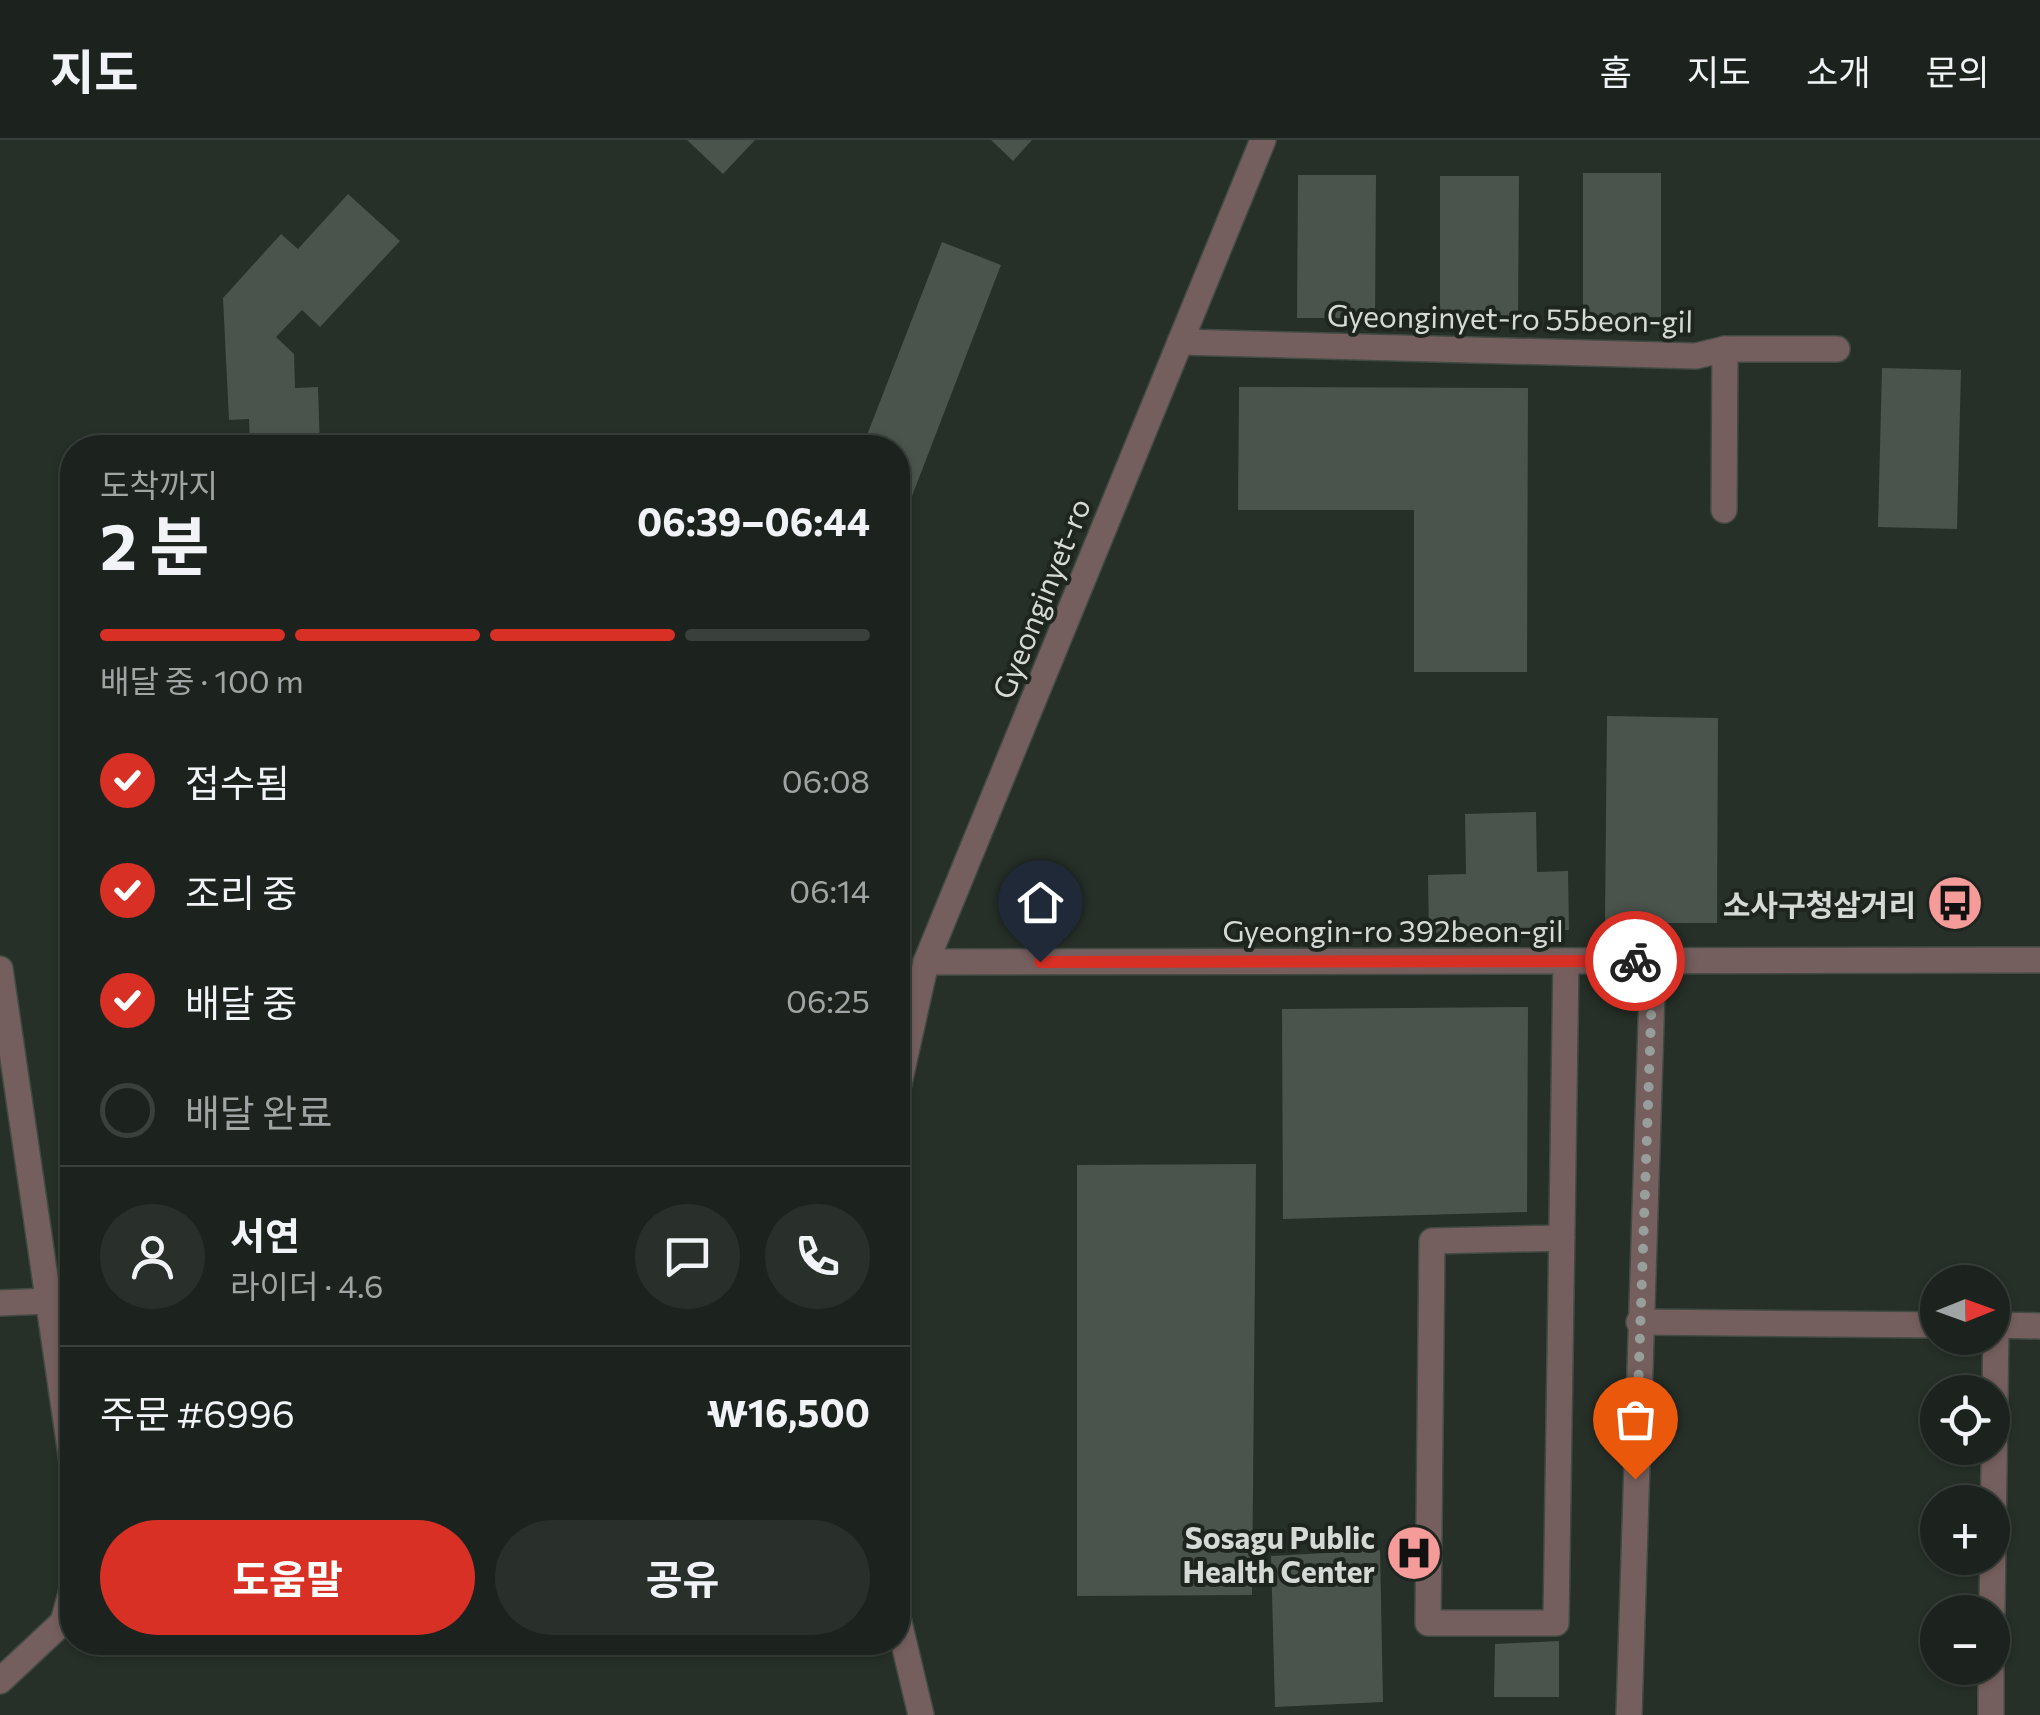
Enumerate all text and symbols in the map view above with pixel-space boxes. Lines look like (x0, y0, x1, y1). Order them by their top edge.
text: 지도 (50, 41, 138, 100)
text: 홈 (1600, 49, 1632, 92)
text: 지도 (1687, 49, 1751, 92)
text: 소개 (1806, 49, 1871, 92)
text: 문의 (1926, 49, 1990, 92)
street label: Gyeonginyet-ro 55beon-gil (1327, 295, 1693, 339)
text: 도착까지 (100, 464, 218, 504)
street label: Gyeonginyet-ro (983, 492, 1097, 704)
text: 06:39–06:44 (637, 497, 870, 544)
text: 2 분 (100, 504, 209, 583)
text: 배달 중 · 100 m (100, 660, 304, 700)
icon: check (100, 753, 155, 808)
text: 접수됨 (185, 758, 290, 805)
text: 06:08 (782, 760, 870, 800)
pin (998, 860, 1083, 963)
icon: check (100, 863, 155, 918)
text: 조리 중 (185, 868, 297, 915)
text: 06:14 (789, 870, 870, 910)
bus stop icon: 소사구청삼거리 (1925, 873, 1985, 933)
icon: home (1013, 875, 1068, 930)
place label: 소사구청삼거리 (1723, 885, 1916, 922)
street label: Gyeongin-ro 392beon-gil (1222, 911, 1564, 948)
courier (1585, 911, 1685, 1011)
icon: bike (1608, 934, 1663, 989)
icon: check (100, 973, 155, 1028)
text: 배달 중 (185, 978, 297, 1025)
text: 06:25 (786, 980, 870, 1020)
text: 배달 완료 (185, 1088, 332, 1135)
button: person (100, 1204, 205, 1309)
button: chat (635, 1204, 740, 1309)
button: phone (765, 1204, 870, 1309)
text: 서연 (230, 1211, 300, 1258)
text: 라이더 · 4.6 (230, 1265, 384, 1305)
north arrow (1920, 1265, 2010, 1355)
map controls (1920, 1265, 2010, 1685)
button: locate (1920, 1375, 2010, 1465)
pin (1593, 1377, 1678, 1480)
text: ₩16,500 (707, 1388, 870, 1435)
text: 주문 #6996 (100, 1389, 295, 1436)
icon: bag (1608, 1392, 1663, 1447)
button: + (1920, 1485, 2010, 1575)
place label: Sosagu Public Health Center (1183, 1518, 1375, 1589)
button: 도움말 (100, 1520, 475, 1635)
button: 공유 (495, 1520, 870, 1635)
hospital icon: Sosagu Public Health Center (1384, 1523, 1444, 1583)
button: − (1920, 1595, 2010, 1685)

